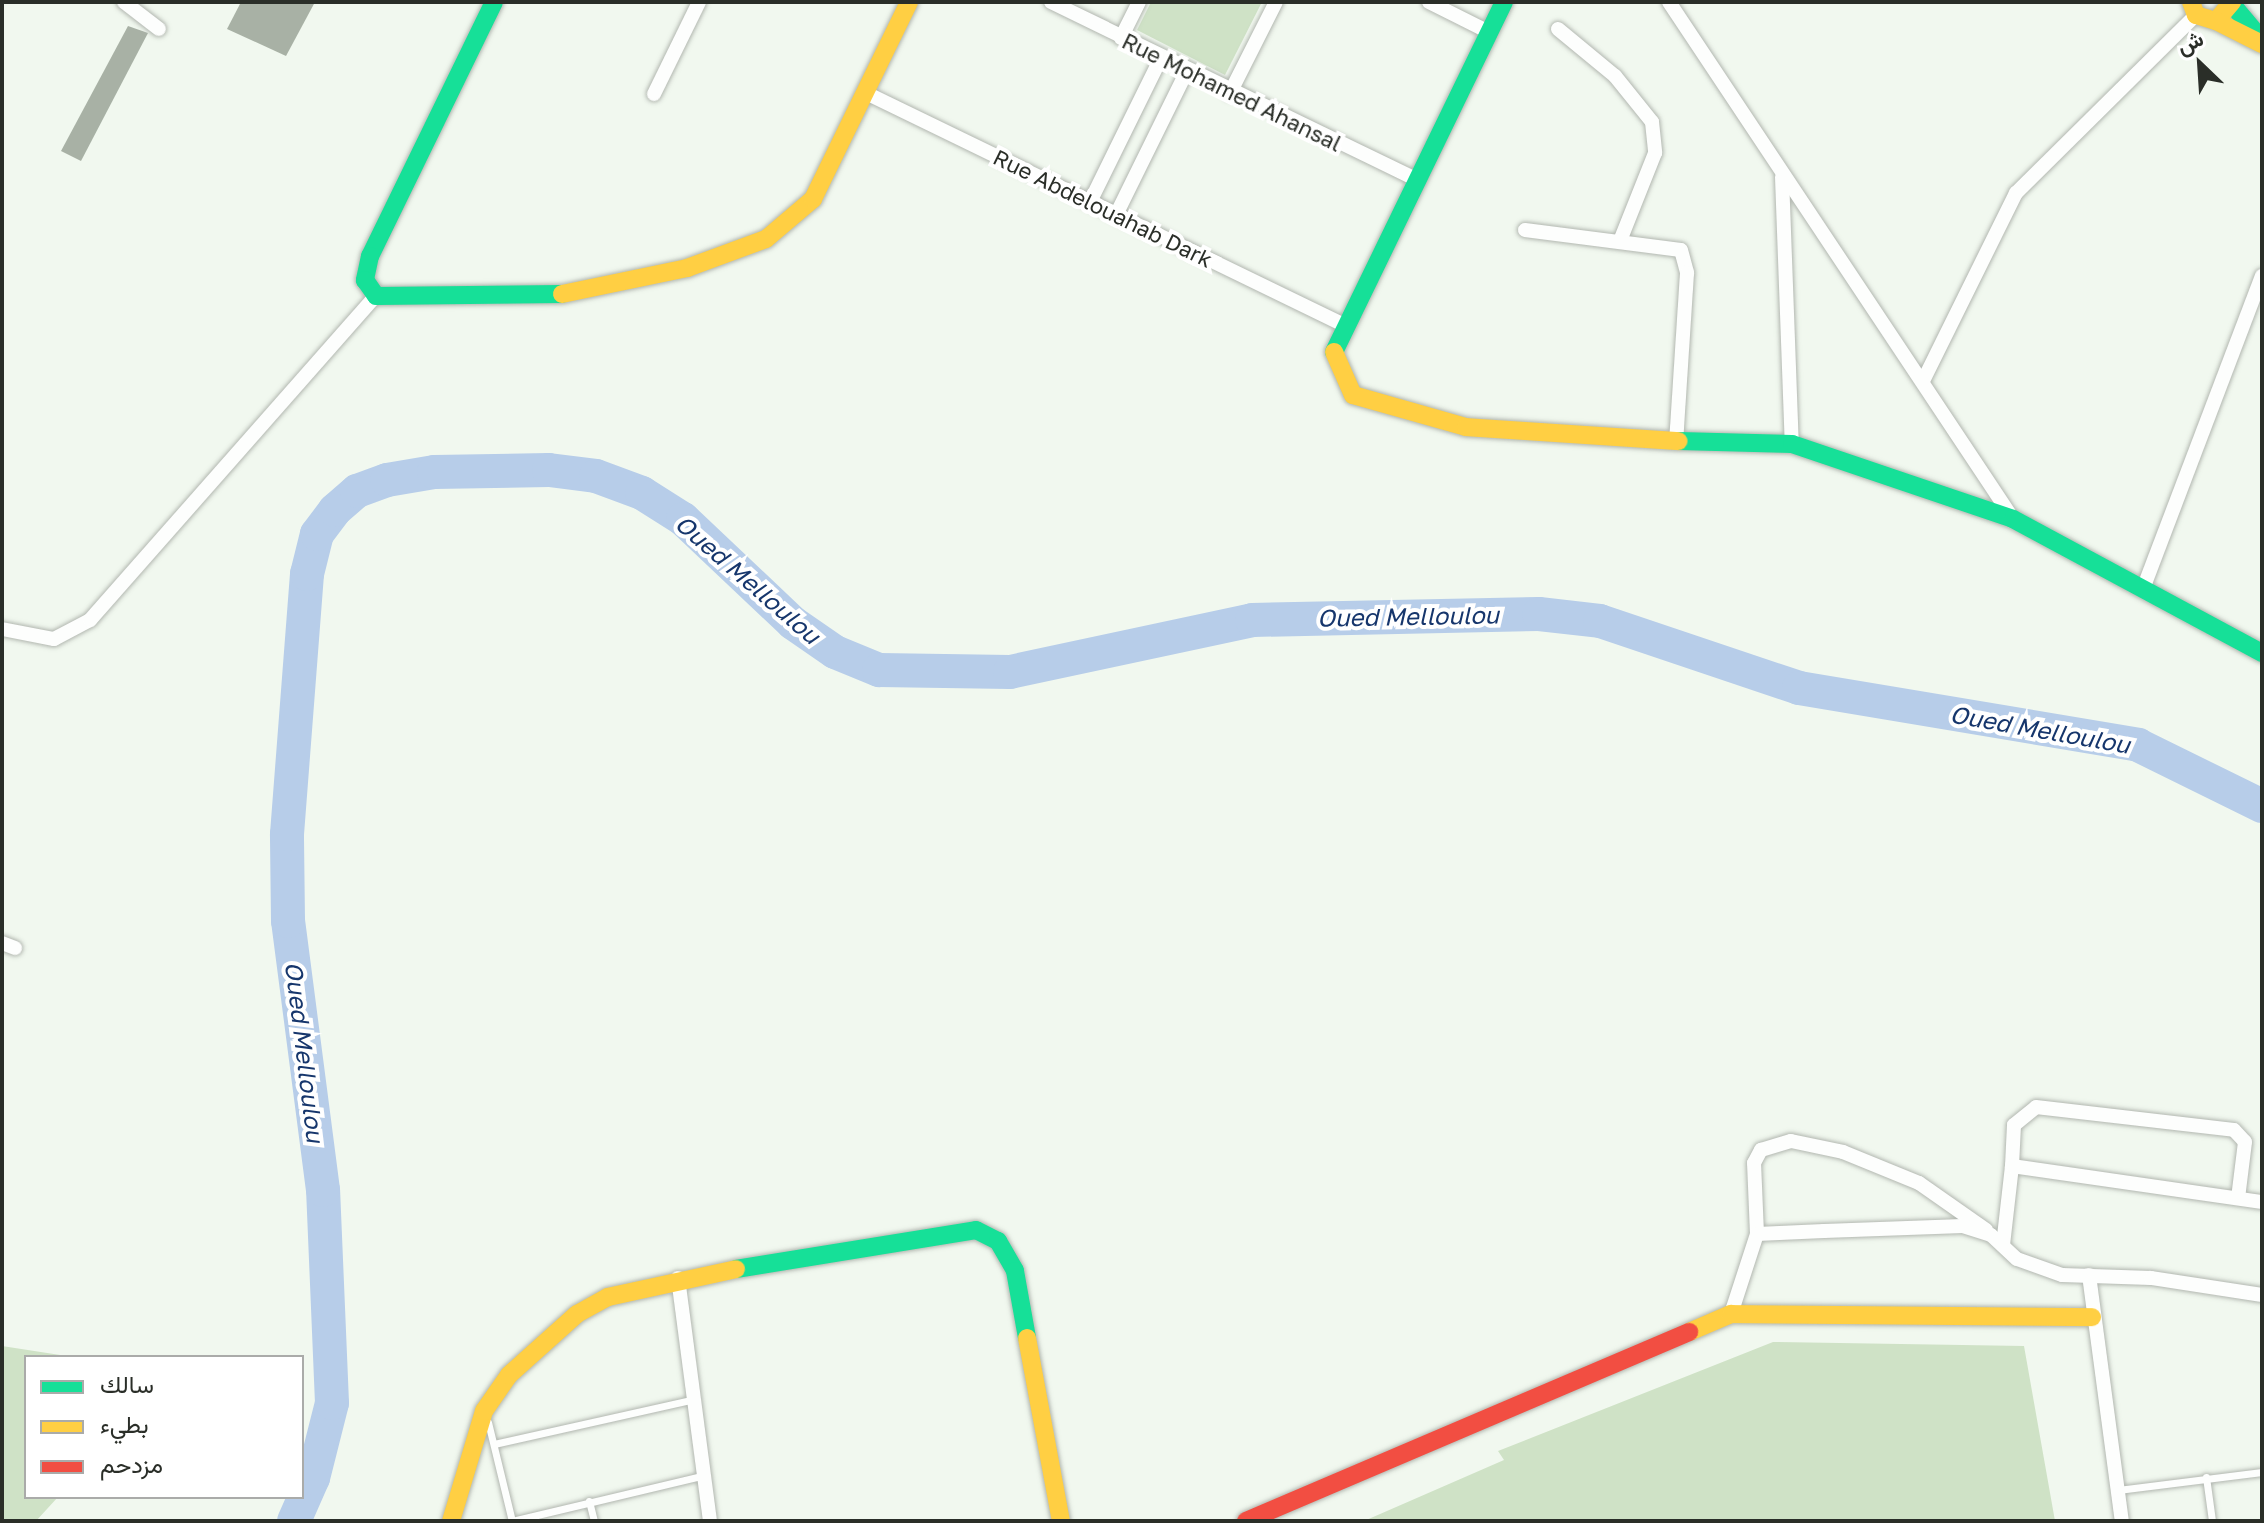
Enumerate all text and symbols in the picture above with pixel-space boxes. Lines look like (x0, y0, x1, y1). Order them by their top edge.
north arrow (2160, 24, 2240, 104)
text: ش (2172, 24, 2207, 60)
street label: Rue Mohamed Ahansal (1118, 27, 1346, 157)
street label: Rue Abdelouahab Dark (989, 143, 1217, 273)
water label: Oued Melloulou (670, 508, 826, 650)
water label: Oued Melloulou (1317, 600, 1499, 632)
water label: Oued Melloulou (1948, 699, 2132, 759)
water label: Oued Melloulou (280, 960, 330, 1144)
legend (24, 1355, 304, 1499)
text: سالك (100, 1369, 154, 1398)
text: بطيء (100, 1409, 149, 1438)
text: مزدحم (100, 1449, 163, 1478)

